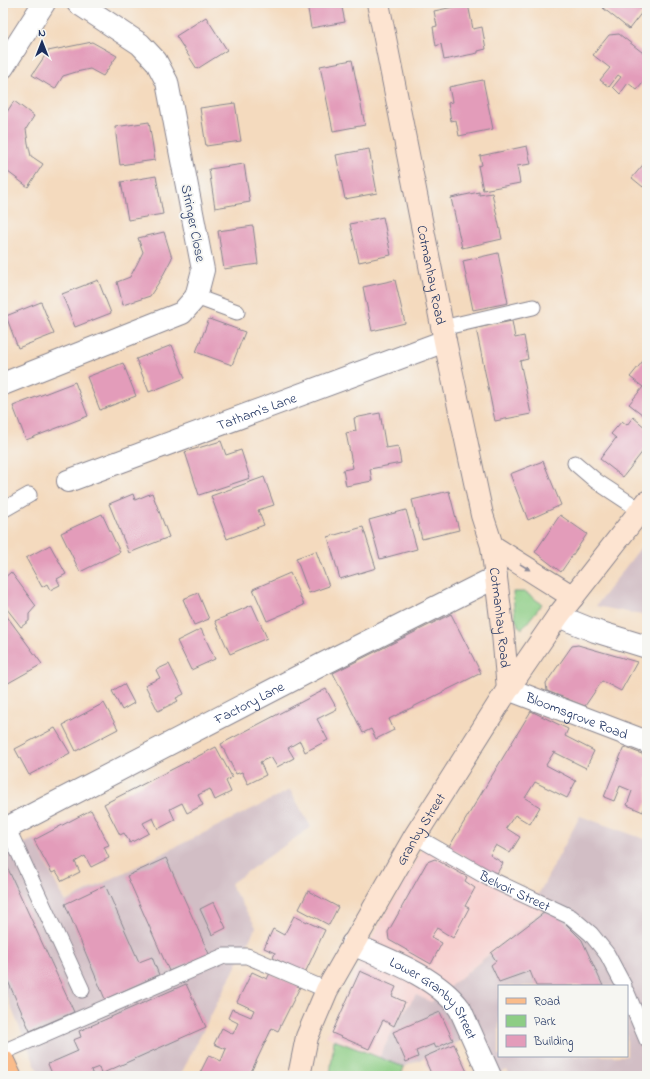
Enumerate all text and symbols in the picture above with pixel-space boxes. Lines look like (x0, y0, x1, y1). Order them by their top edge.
north arrow (22, 22, 62, 62)
text: N (38, 25, 46, 41)
street label: Stringer Close (174, 183, 210, 265)
street label: Cotmanhay Road (410, 223, 451, 327)
street label: Tatham's Lane (214, 388, 300, 437)
one-way arrow (519, 563, 531, 570)
street label: Cotmanhay Road (483, 566, 515, 669)
street label: Factory Lane (210, 677, 289, 731)
street label: Bloomsgrove Road (522, 687, 631, 746)
street label: Granby Street (391, 789, 452, 870)
street label: Belvoir Street (474, 865, 554, 918)
street label: Lower Granby Street (386, 952, 481, 1044)
legend (498, 985, 628, 1057)
text: Road (534, 993, 560, 1011)
text: Park (534, 1013, 556, 1031)
text: Building (533, 1033, 573, 1052)

